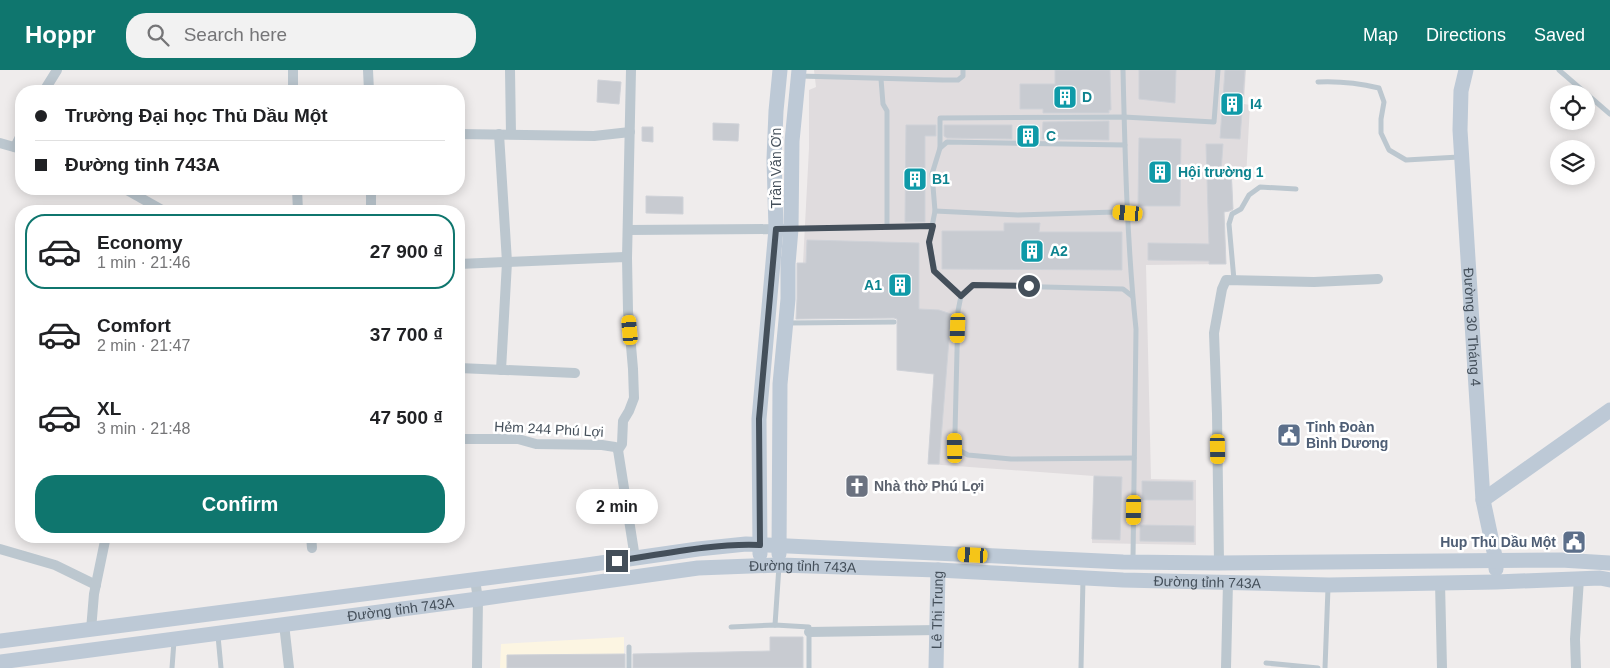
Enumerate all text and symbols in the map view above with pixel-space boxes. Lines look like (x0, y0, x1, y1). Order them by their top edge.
search box (126, 13, 476, 58)
text: Hoppr (25, 21, 96, 48)
icon: search (144, 21, 172, 49)
text: Search here (184, 24, 287, 45)
text: Map (1363, 25, 1398, 45)
text: Directions (1426, 25, 1506, 45)
text: Saved (1534, 25, 1585, 45)
building icon: D (1052, 84, 1078, 110)
map controls (1550, 85, 1595, 185)
button: locate (1550, 85, 1595, 130)
place label: D (1082, 89, 1092, 105)
building icon: I4 (1219, 91, 1245, 117)
place label: I4 (1250, 96, 1262, 112)
text: Trường Đại học Thủ Dầu Một (65, 105, 328, 126)
building icon: C (1015, 123, 1041, 149)
street label: Trần Văn Ơn (768, 128, 784, 208)
place label: C (1046, 128, 1056, 144)
button: layers (1550, 140, 1595, 185)
text: Đường tỉnh 743A (65, 154, 220, 175)
building icon: Hội trường 1 (1147, 159, 1173, 185)
place label: Hội trường 1 (1178, 164, 1264, 180)
building icon: B1 (902, 166, 928, 192)
place label: B1 (932, 171, 950, 187)
car (1112, 204, 1143, 222)
icon: car (37, 229, 82, 274)
text: Economy (97, 232, 183, 253)
building icon: A2 (1019, 238, 1045, 264)
text: 27 900 ₫ (370, 241, 443, 262)
place label: A2 (1050, 243, 1068, 259)
text: 1 min · 21:46 (97, 254, 190, 271)
street label: Đường 30 Tháng 4 (1461, 267, 1484, 387)
building icon: A1 (887, 272, 913, 298)
route start (1018, 275, 1040, 297)
place label: A1 (864, 277, 882, 293)
icon: car (37, 312, 82, 357)
car (949, 313, 966, 343)
car (621, 314, 638, 346)
text: Comfort (97, 315, 171, 336)
text: 37 700 ₫ (370, 324, 443, 345)
text: 2 min · 21:47 (97, 337, 190, 354)
icon: car (37, 395, 82, 440)
text: XL (97, 398, 121, 419)
text: 47 500 ₫ (370, 407, 443, 428)
street label: Hẻm 244 Phú Lợi (494, 418, 604, 440)
place label: Tỉnh Đoàn Bình Dương (1306, 419, 1388, 451)
text: 3 min · 21:48 (97, 420, 190, 437)
public building icon: Tỉnh Đoàn Bình Dương (1276, 422, 1302, 448)
car (947, 433, 962, 463)
car (1210, 434, 1225, 464)
church icon: Nhà thờ Phú Lợi (844, 473, 870, 499)
button: Confirm (35, 475, 445, 533)
place label: Nhà thờ Phú Lợi (874, 478, 984, 494)
callout: 2 min (576, 488, 658, 524)
car (1126, 495, 1141, 525)
text: 2 min (596, 498, 638, 515)
public building icon: Hup Thủ Dầu Một (1561, 529, 1587, 555)
place label: Hup Thủ Dầu Một (1440, 534, 1556, 550)
car (957, 547, 988, 563)
route end (606, 550, 628, 572)
street label: Đường tỉnh 743A (749, 557, 857, 575)
street label: Lê Thị Trung (928, 571, 946, 649)
street label: Đường tỉnh 743A (1153, 573, 1262, 591)
street label: Đường tỉnh 743A (346, 594, 455, 624)

